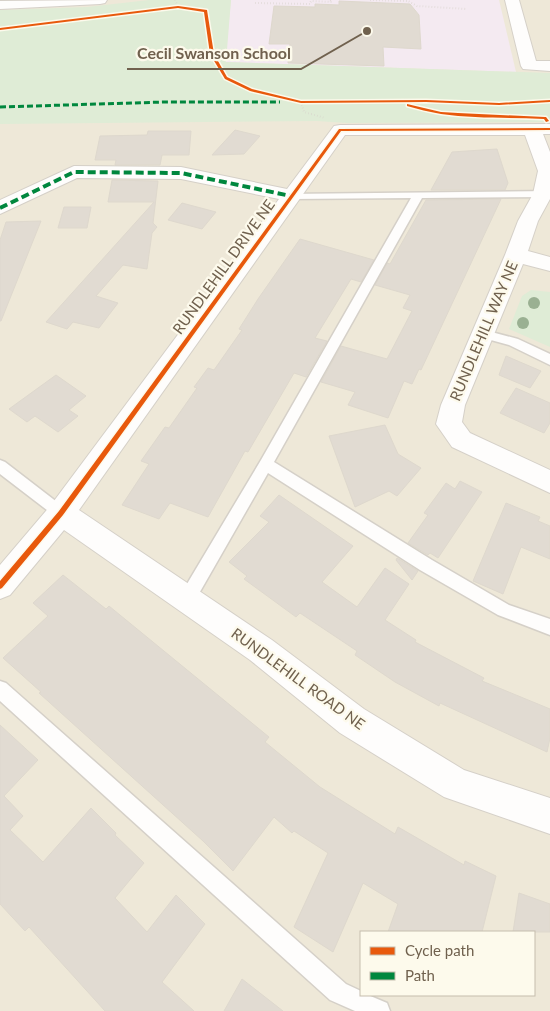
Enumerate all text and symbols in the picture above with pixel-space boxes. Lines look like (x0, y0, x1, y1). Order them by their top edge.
callout: Cecil Swanson School (127, 38, 301, 69)
text: Cecil Swanson School (137, 43, 291, 62)
street label: RUNDLEHILL DRIVE NE (168, 196, 278, 337)
street label: RUNDLEHILL WAY NE (445, 258, 521, 403)
street label: RUNDLEHILL ROAD NE (228, 624, 369, 733)
legend (360, 931, 535, 996)
text: Cycle path (405, 941, 474, 959)
text: Path (405, 966, 435, 984)

